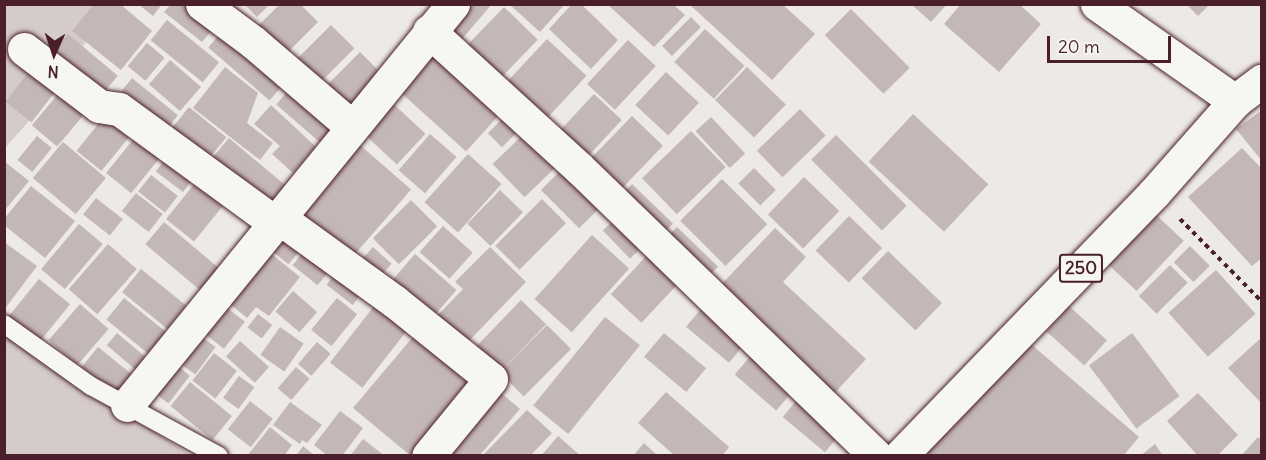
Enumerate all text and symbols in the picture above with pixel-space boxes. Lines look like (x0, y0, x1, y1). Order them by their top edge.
north arrow (24, 24, 84, 84)
scale bar (1050, 24, 1174, 62)
text: 20 m (1058, 35, 1100, 58)
text: N (47, 62, 59, 82)
road number: 250 (1058, 253, 1104, 283)

